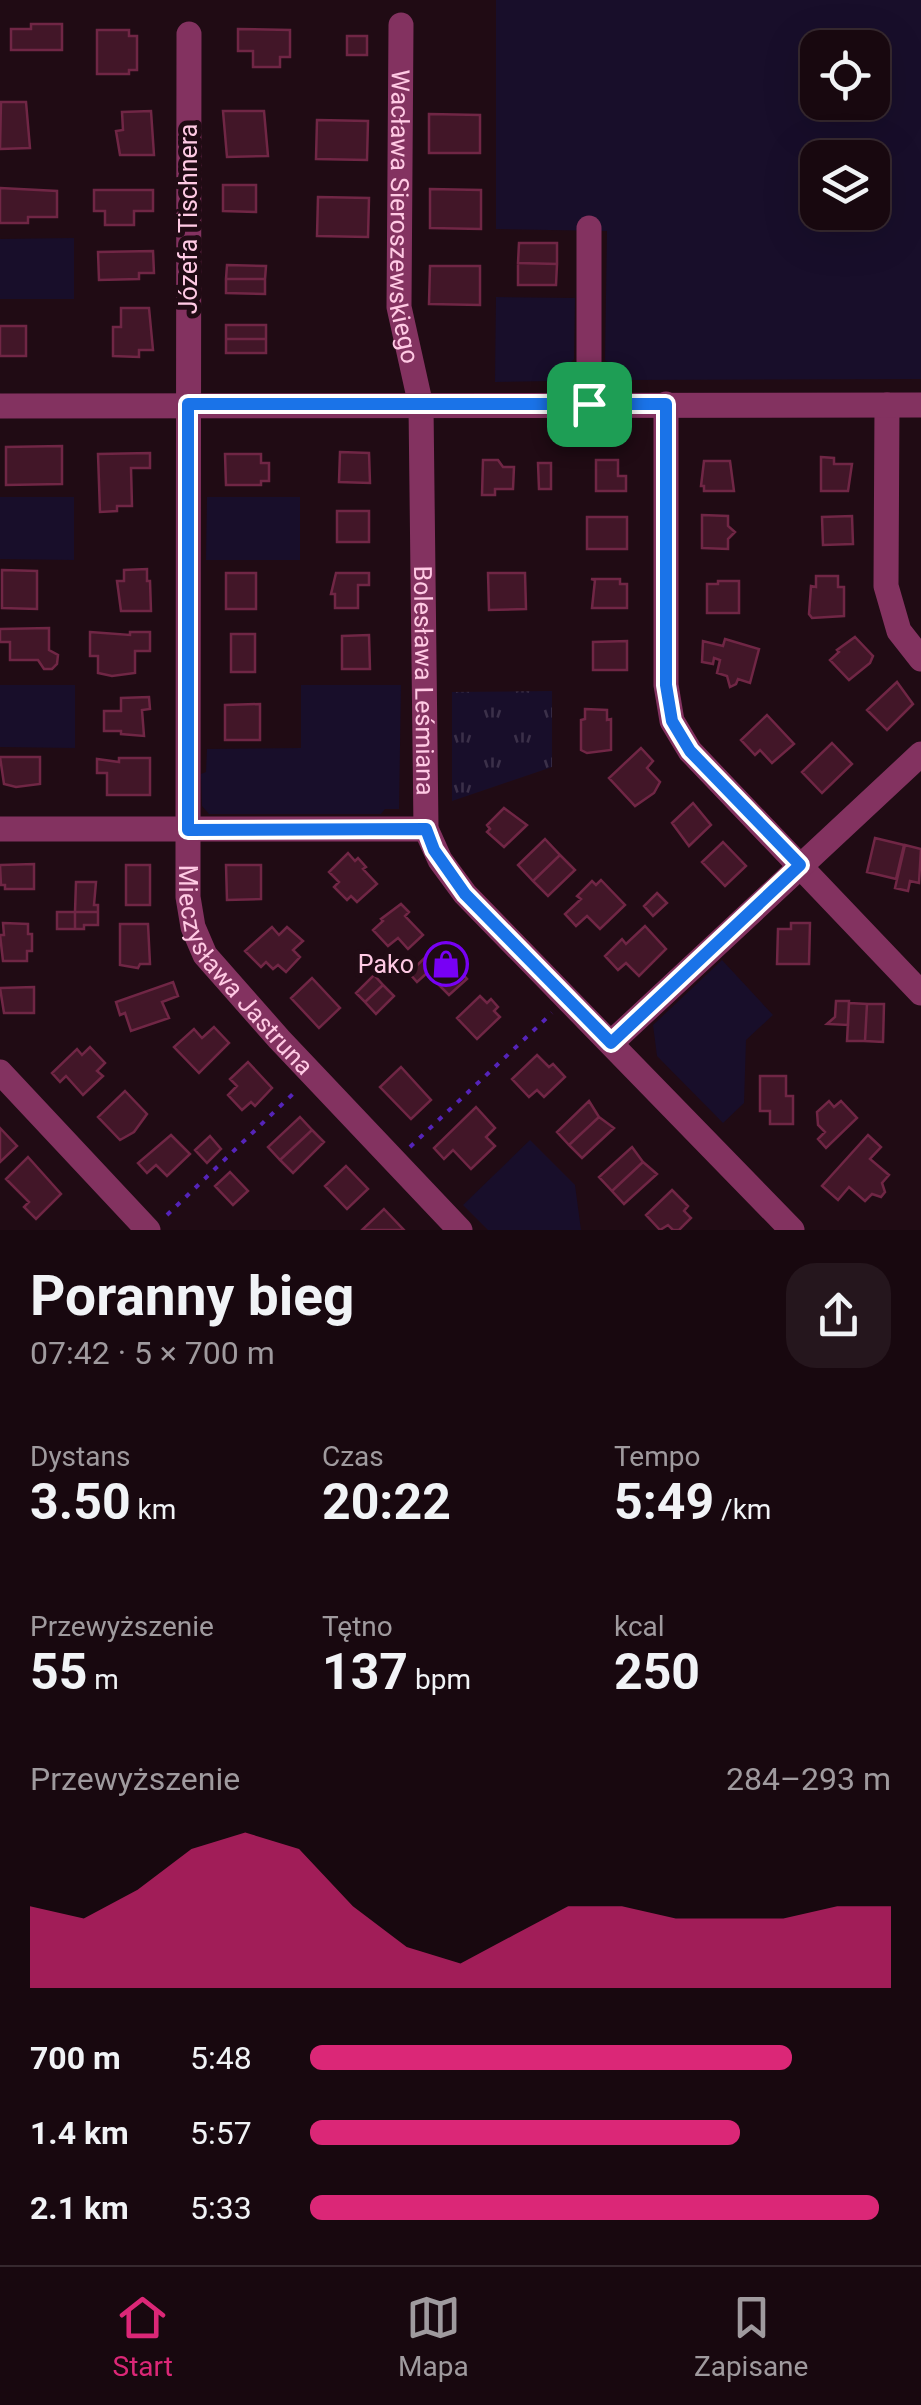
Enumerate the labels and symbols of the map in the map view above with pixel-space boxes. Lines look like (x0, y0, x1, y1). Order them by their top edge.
street label: Wacława Sieroszewskiego (384, 70, 426, 366)
street label: Józefa Tischnera (174, 124, 203, 314)
pin (547, 362, 632, 447)
street label: Bolesława Leśmiana (408, 565, 440, 796)
street label: Mieczysława Jastruna (173, 865, 319, 1081)
shop icon: Pako (423, 941, 469, 987)
place label: Pako (358, 950, 414, 979)

